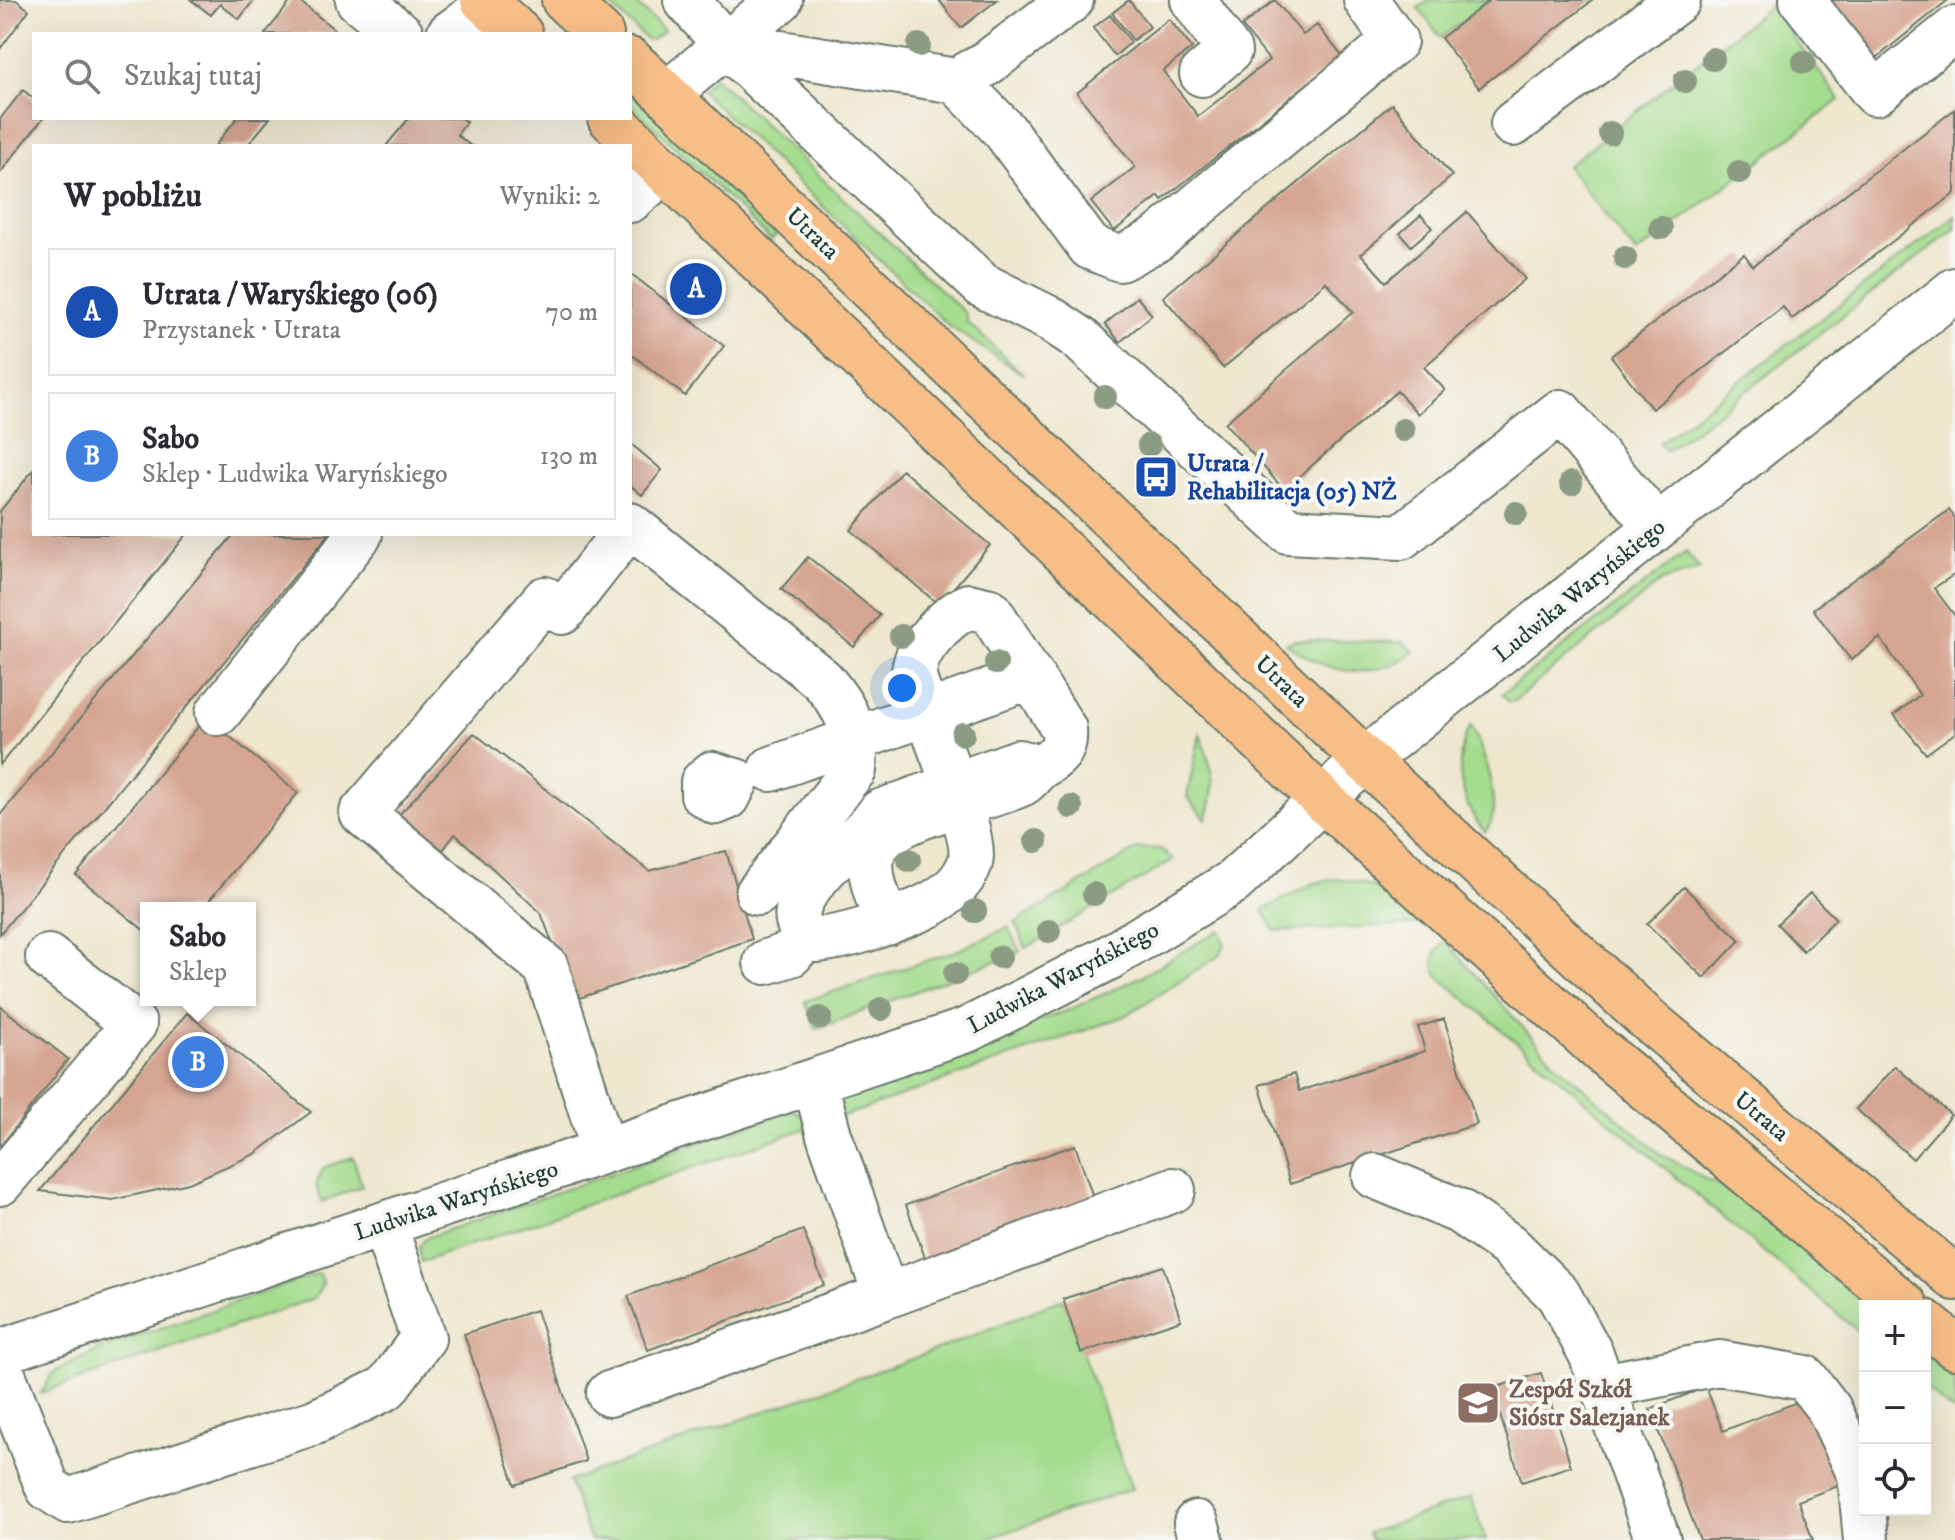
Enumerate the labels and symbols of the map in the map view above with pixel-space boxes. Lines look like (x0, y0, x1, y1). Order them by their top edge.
street label: Utrata (779, 201, 846, 267)
pin: A (670, 259, 722, 319)
place label: Utrata / Rehabilitacja (05) NŻ (1187, 449, 1397, 507)
bus stop icon: Utrata / Rehabilitacja (05) NŻ (1132, 453, 1180, 501)
street label: Ludwika Waryńskiego (1488, 512, 1672, 669)
street label: Utrata (1248, 649, 1315, 715)
your location (882, 668, 922, 708)
street label: Ludwika Waryńskiego (963, 915, 1164, 1041)
pin: B (172, 1032, 224, 1092)
street label: Utrata (1728, 1085, 1796, 1149)
street label: Ludwika Waryńskiego (351, 1154, 562, 1248)
place label: Zespół Szkół Sióstr Salezjanek (1509, 1375, 1671, 1433)
school or university icon: Zespół Szkół Sióstr Salezjanek (1454, 1379, 1502, 1427)

